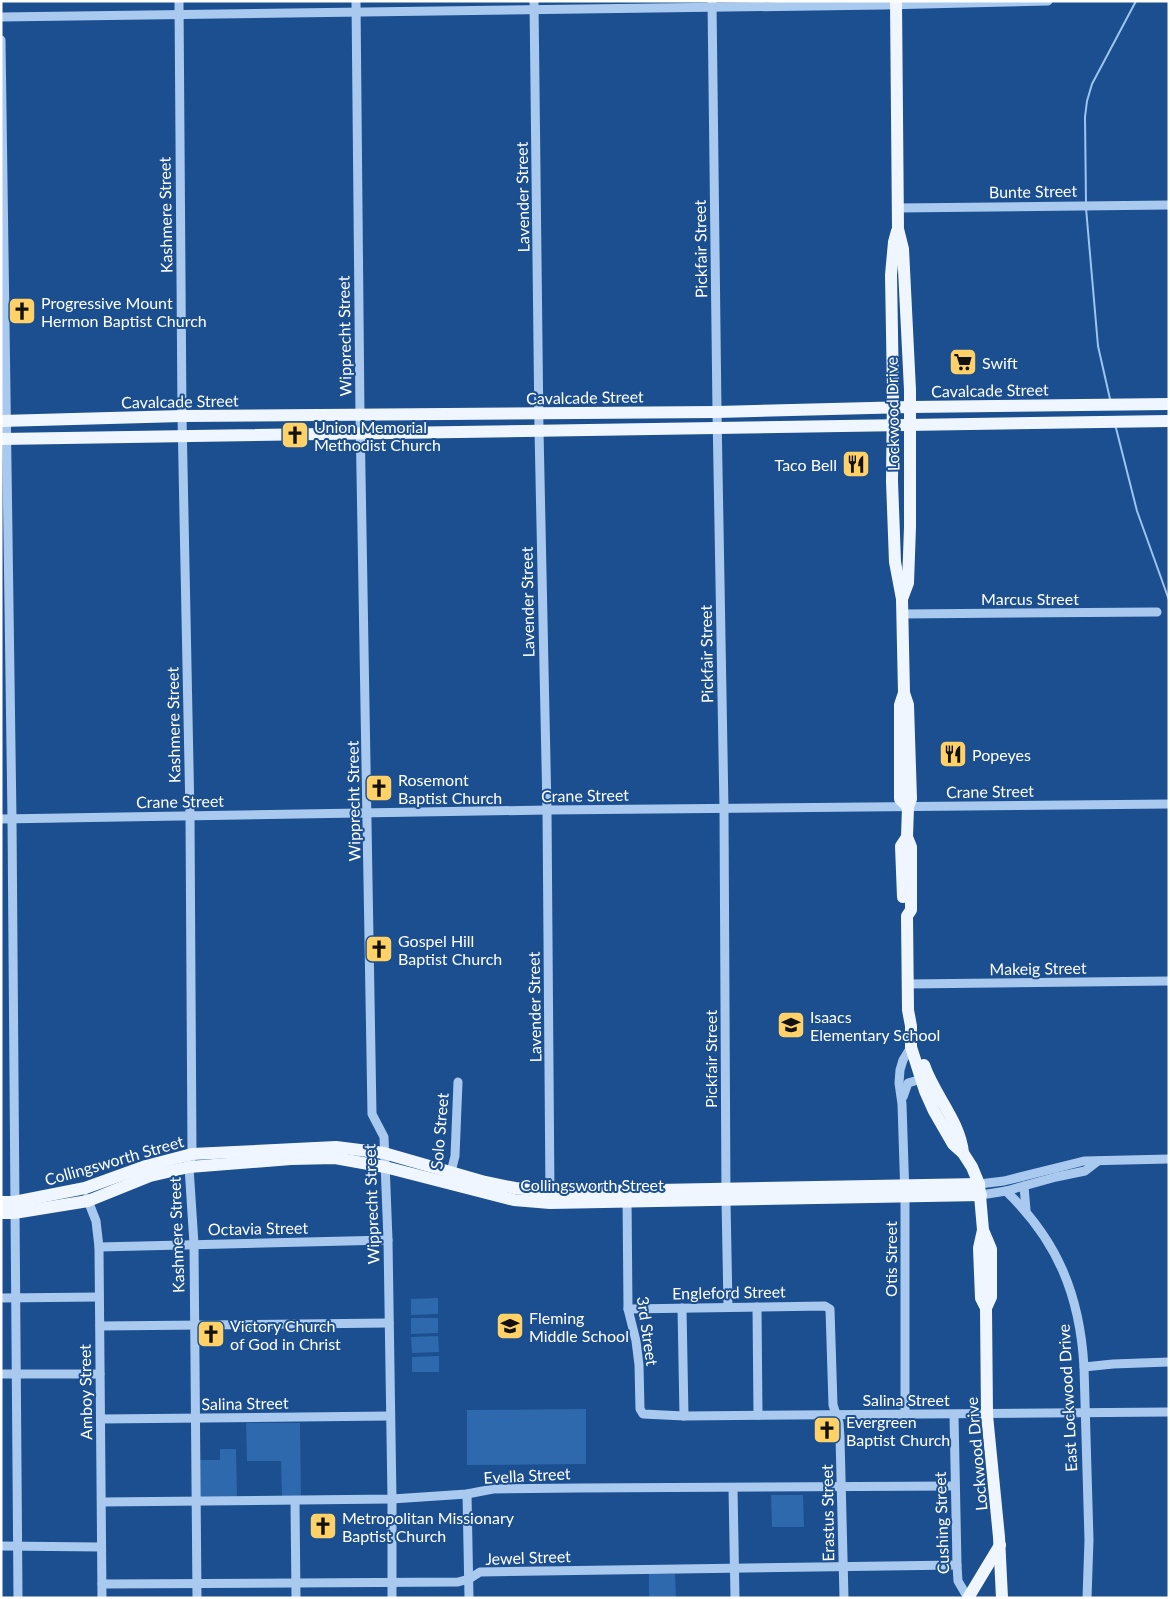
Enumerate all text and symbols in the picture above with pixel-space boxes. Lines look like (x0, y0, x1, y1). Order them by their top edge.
street label: Lavender Street (512, 141, 532, 252)
street label: Kashmere Street (154, 157, 176, 273)
street label: Bunte Street (989, 181, 1078, 201)
street label: Pickfair Street (690, 199, 710, 298)
street label: Wipprecht Street (333, 275, 355, 396)
place label: Progressive Mount Hermon Baptist Church (41, 293, 207, 330)
church icon: Progressive Mount Hermon Baptist Church (7, 296, 37, 326)
supermarket icon: Swift (948, 347, 978, 377)
place label: Swift (982, 353, 1018, 372)
street label: Lockwood Drive (882, 357, 902, 471)
street label: Cavalcade Street (931, 379, 1049, 401)
street label: Cavalcade Street (526, 386, 644, 408)
street label: Cavalcade Street (121, 390, 239, 412)
place label: Union Memorial Methodist Church (314, 417, 441, 454)
church icon: Union Memorial Methodist Church (280, 420, 310, 450)
restaurant icon: Taco Bell (841, 449, 871, 479)
place label: Taco Bell (775, 455, 837, 474)
street label: Lavender Street (517, 546, 537, 657)
street label: Marcus Street (981, 589, 1079, 608)
street label: Pickfair Street (696, 604, 716, 703)
street label: Kashmere Street (162, 667, 184, 783)
restaurant icon: Popeyes (938, 739, 968, 769)
street label: Wipprecht Street (342, 740, 364, 861)
place label: Popeyes (972, 745, 1031, 764)
place label: Rosemont Baptist Church (398, 770, 502, 807)
church icon: Rosemont Baptist Church (364, 773, 394, 803)
street label: Crane Street (946, 781, 1034, 801)
street label: Crane Street (541, 785, 629, 805)
street label: Crane Street (136, 791, 224, 811)
place label: Gospel Hill Baptist Church (398, 931, 502, 968)
church icon: Gospel Hill Baptist Church (364, 934, 394, 964)
street label: Lavender Street (524, 951, 544, 1062)
street label: Makeig Street (989, 958, 1087, 978)
place label: Isaacs Elementary School (810, 1007, 940, 1044)
street label: Pickfair Street (701, 1010, 720, 1108)
school or university icon: Isaacs Elementary School (776, 1010, 806, 1040)
street label: Solo Street (426, 1092, 452, 1170)
street label: Collingsworth Street (42, 1131, 186, 1189)
street label: Wipprecht Street (359, 1143, 383, 1265)
street label: Collingsworth Street (520, 1175, 664, 1194)
street label: Kashmere Street (164, 1176, 188, 1293)
street label: Octavia Street (208, 1218, 308, 1238)
street label: Otis Street (881, 1221, 900, 1297)
street label: Engleford Street (672, 1282, 786, 1302)
street label: 3rd Street (634, 1295, 662, 1367)
place label: Fleming Middle School (529, 1308, 629, 1345)
school or university icon: Fleming Middle School (495, 1311, 525, 1341)
place label: Victory Church of God in Christ (230, 1316, 341, 1353)
church icon: Victory Church of God in Christ (196, 1319, 226, 1349)
street label: East Lockwood Drive (1054, 1324, 1080, 1472)
street label: Amboy Street (75, 1344, 95, 1440)
street label: Salina Street (862, 1390, 950, 1409)
street label: Salina Street (201, 1393, 289, 1413)
street label: Lockwood Drive (962, 1396, 990, 1512)
place label: Evergreen Baptist Church (846, 1412, 950, 1449)
church icon: Evergreen Baptist Church (812, 1415, 842, 1445)
street label: Evella Street (483, 1463, 571, 1487)
street label: Erastus Street (817, 1464, 837, 1562)
street label: Cushing Street (930, 1471, 952, 1575)
place label: Metropolitan Missionary Baptist Church (342, 1508, 515, 1545)
church icon: Metropolitan Missionary Baptist Church (308, 1511, 338, 1541)
street label: Jewel Street (485, 1546, 571, 1568)

